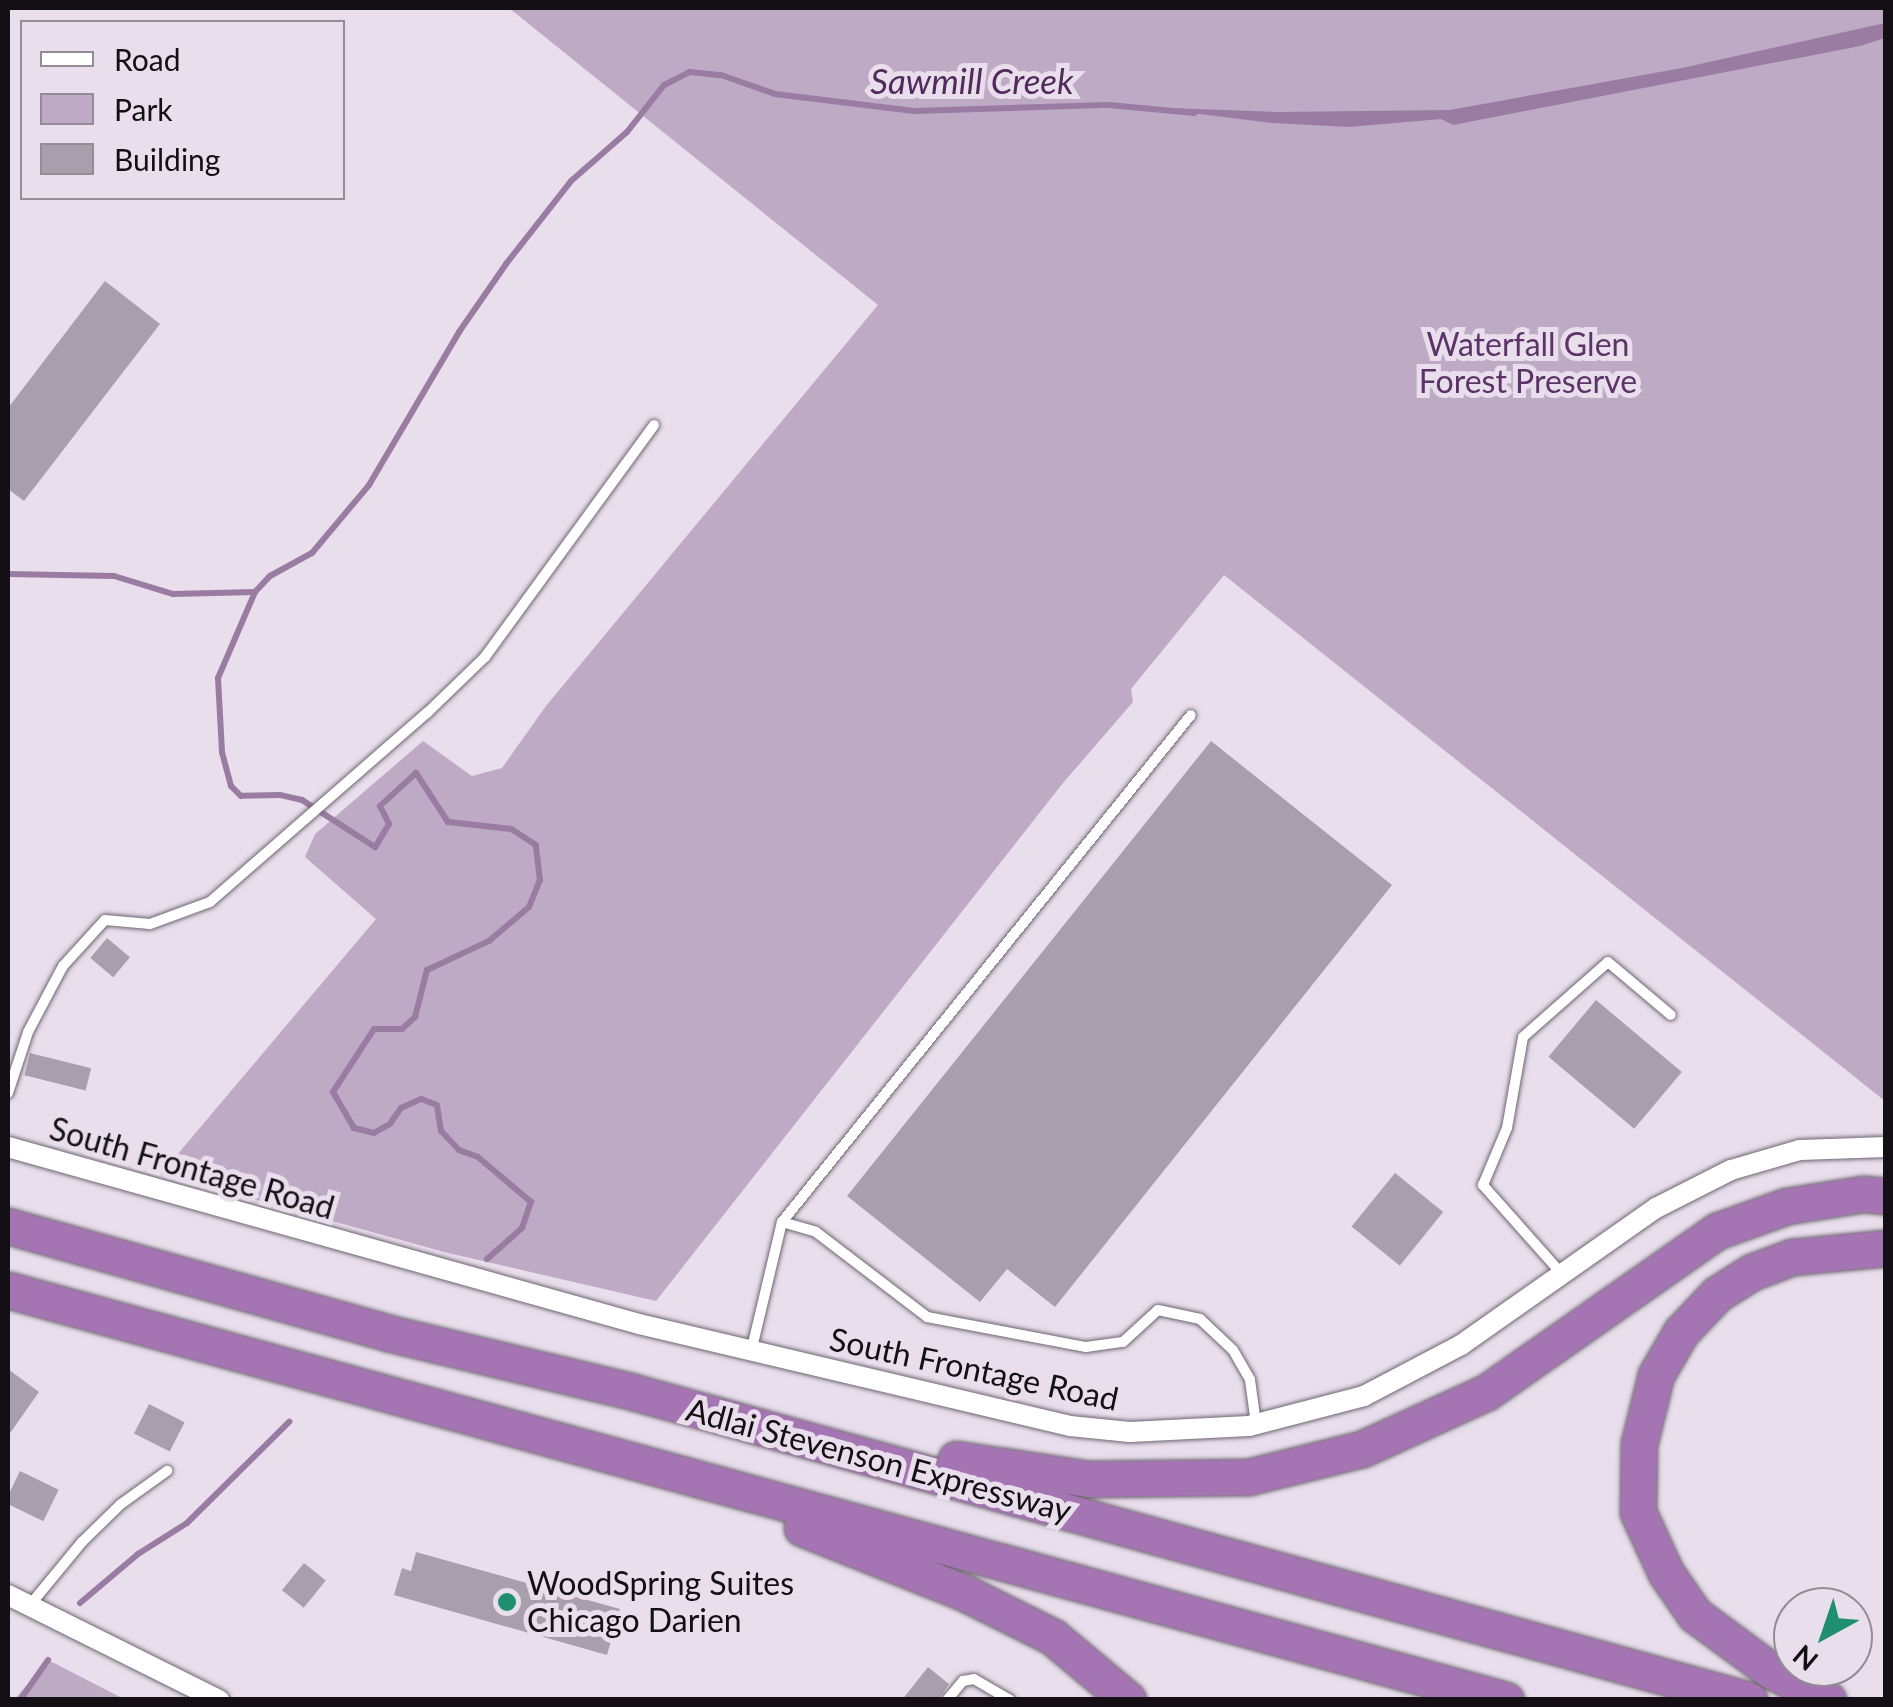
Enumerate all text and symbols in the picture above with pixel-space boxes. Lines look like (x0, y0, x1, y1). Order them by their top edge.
legend (20, 20, 345, 200)
text: Road (114, 41, 181, 77)
water label: Sawmill Creek (870, 59, 1074, 101)
text: Park (114, 91, 173, 127)
text: Building (114, 141, 220, 177)
park label: Waterfall Glen Forest Preserve (1419, 326, 1637, 401)
street label: South Frontage Road (45, 1109, 339, 1227)
street label: South Frontage Road (826, 1320, 1122, 1418)
street label: Adlai Stevenson Expressway (682, 1390, 1076, 1530)
place label: WoodSpring Suites Chicago Darien (527, 1565, 794, 1640)
north arrow (1773, 1587, 1873, 1687)
marker: WoodSpring Suites Chicago Darien (496, 1591, 518, 1613)
text: N (1786, 1638, 1824, 1678)

